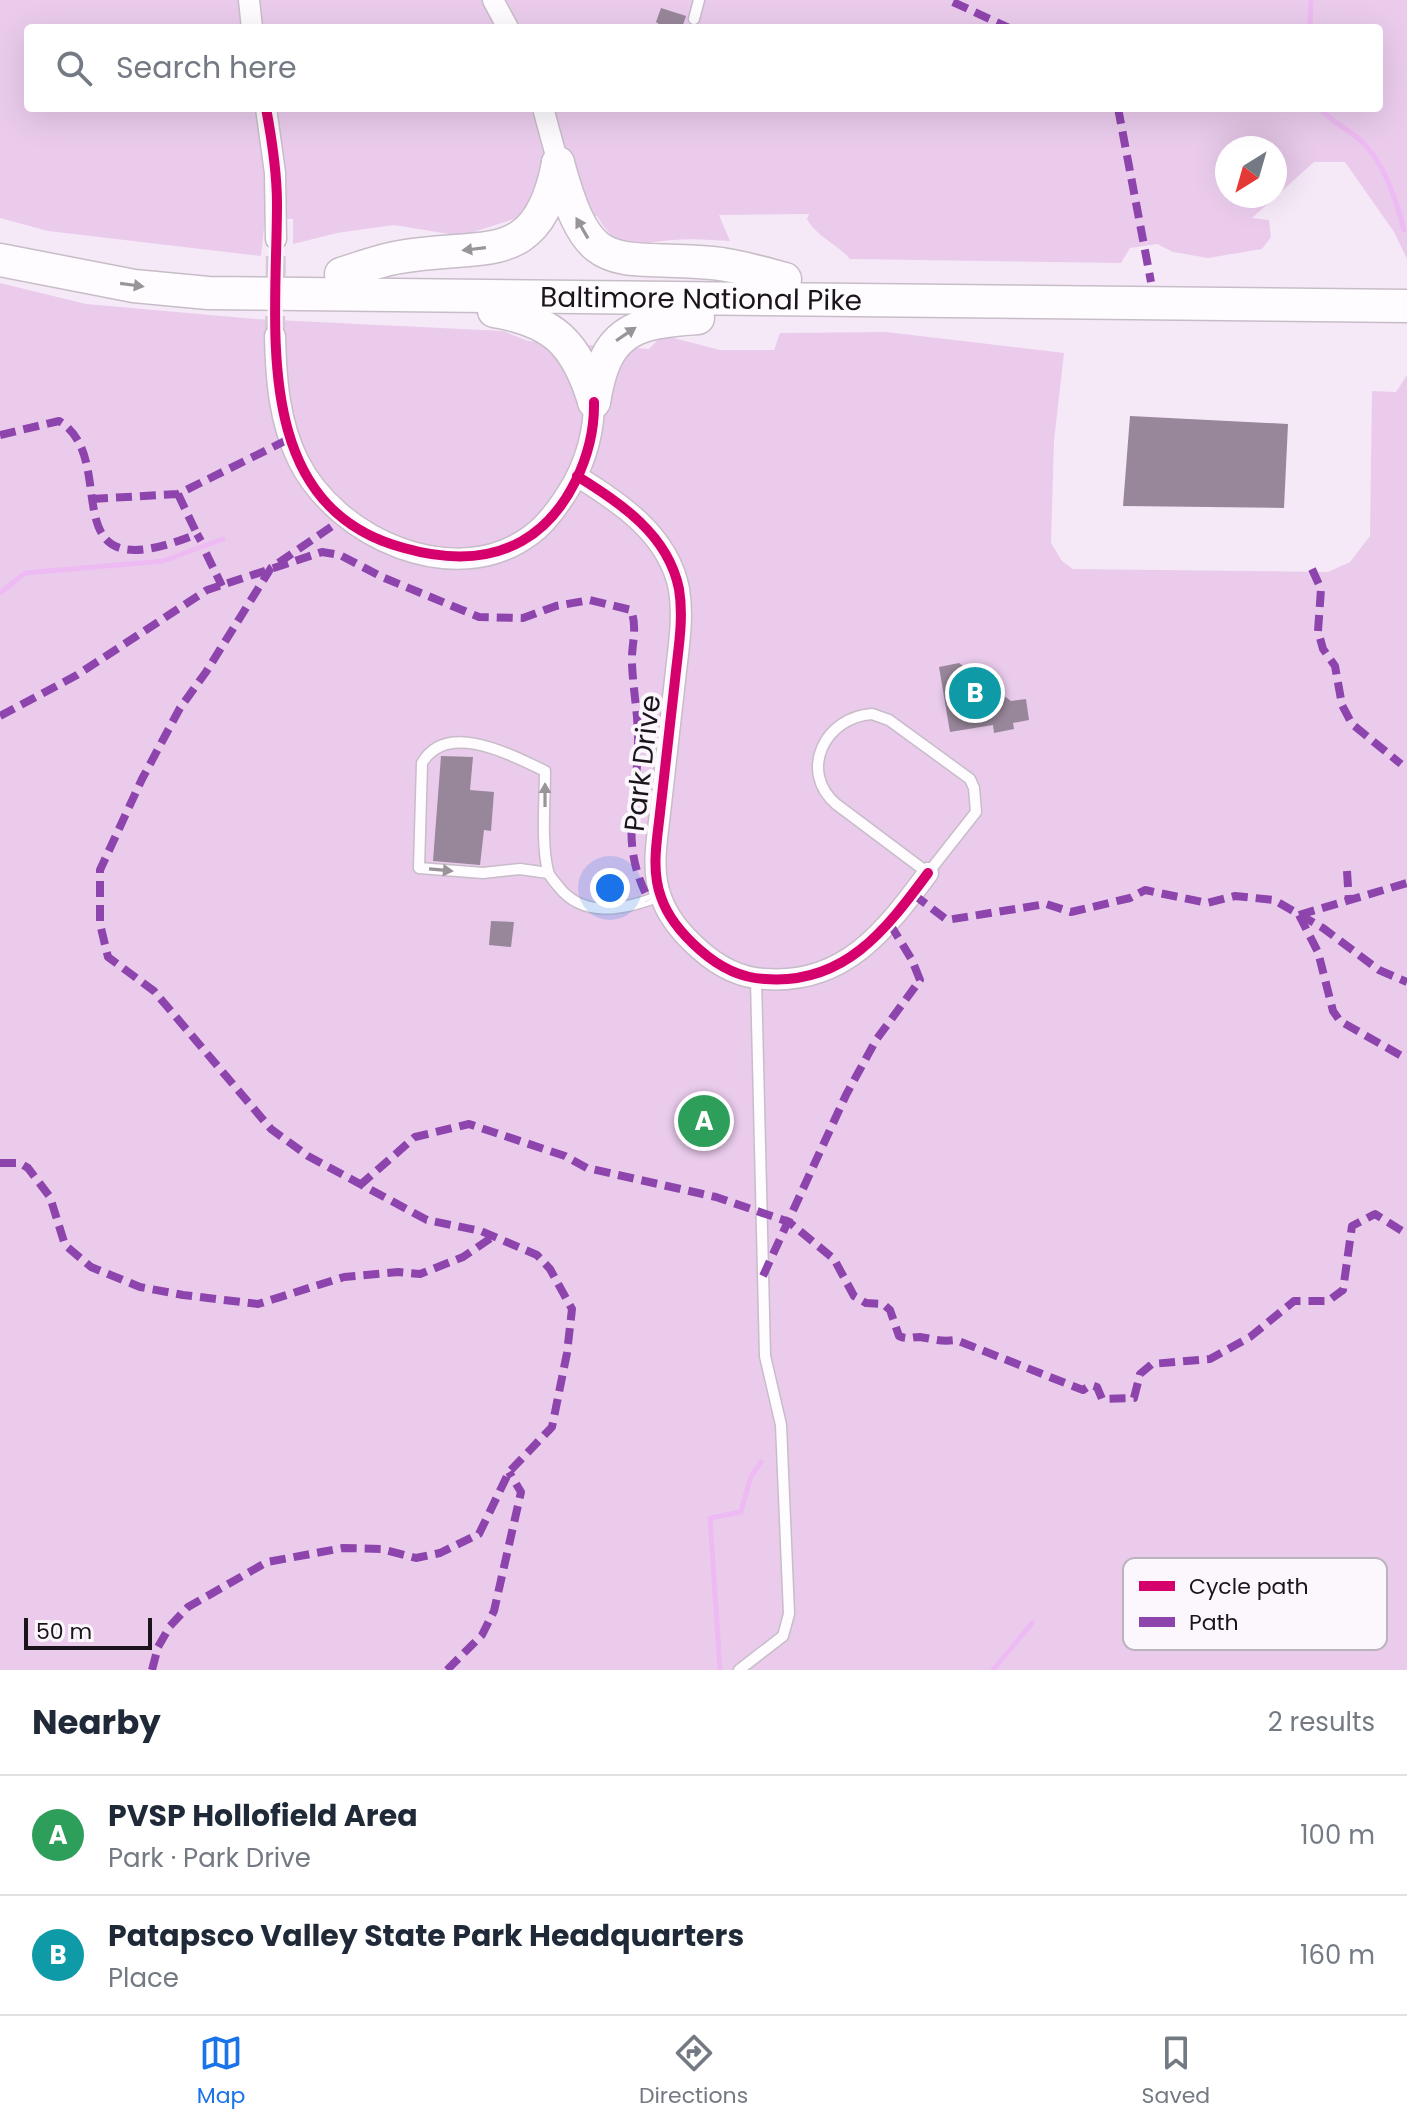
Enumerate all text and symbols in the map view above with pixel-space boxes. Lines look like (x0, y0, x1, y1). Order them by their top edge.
search box (24, 24, 1383, 112)
icon: search (52, 46, 96, 90)
text: Search here (116, 46, 297, 89)
north arrow (1215, 136, 1287, 208)
one-way arrow (575, 217, 589, 239)
one-way arrow (462, 243, 487, 256)
street label: Baltimore National Pike (540, 278, 862, 320)
one-way arrow (119, 279, 144, 292)
one-way arrow (616, 327, 637, 342)
pin: B (949, 663, 1001, 723)
street label: Park Drive (615, 692, 670, 834)
one-way arrow (539, 782, 551, 807)
one-way arrow (429, 863, 454, 876)
your location (590, 868, 630, 908)
pin: A (678, 1091, 730, 1151)
legend (1123, 1558, 1387, 1650)
text: Cycle path (1189, 1571, 1308, 1602)
text: Path (1189, 1607, 1239, 1638)
scale bar (24, 1614, 152, 1650)
text: 50 m (36, 1616, 92, 1647)
text: Nearby (32, 1698, 161, 1746)
text: 2 results (1268, 1704, 1375, 1740)
text: PVSP Hollofield Area (108, 1794, 418, 1837)
text: A (48, 1817, 68, 1853)
text: 100 m (1300, 1817, 1375, 1853)
text: Park · Park Drive (108, 1840, 311, 1876)
text: Patapsco Valley State Park Headquarters (108, 1914, 744, 1957)
text: B (49, 1937, 67, 1973)
text: 160 m (1300, 1937, 1375, 1973)
text: Place (108, 1960, 179, 1996)
tab: Map (197, 2031, 245, 2112)
tab: Directions (639, 2031, 748, 2112)
tab: Saved (1142, 2031, 1210, 2112)

